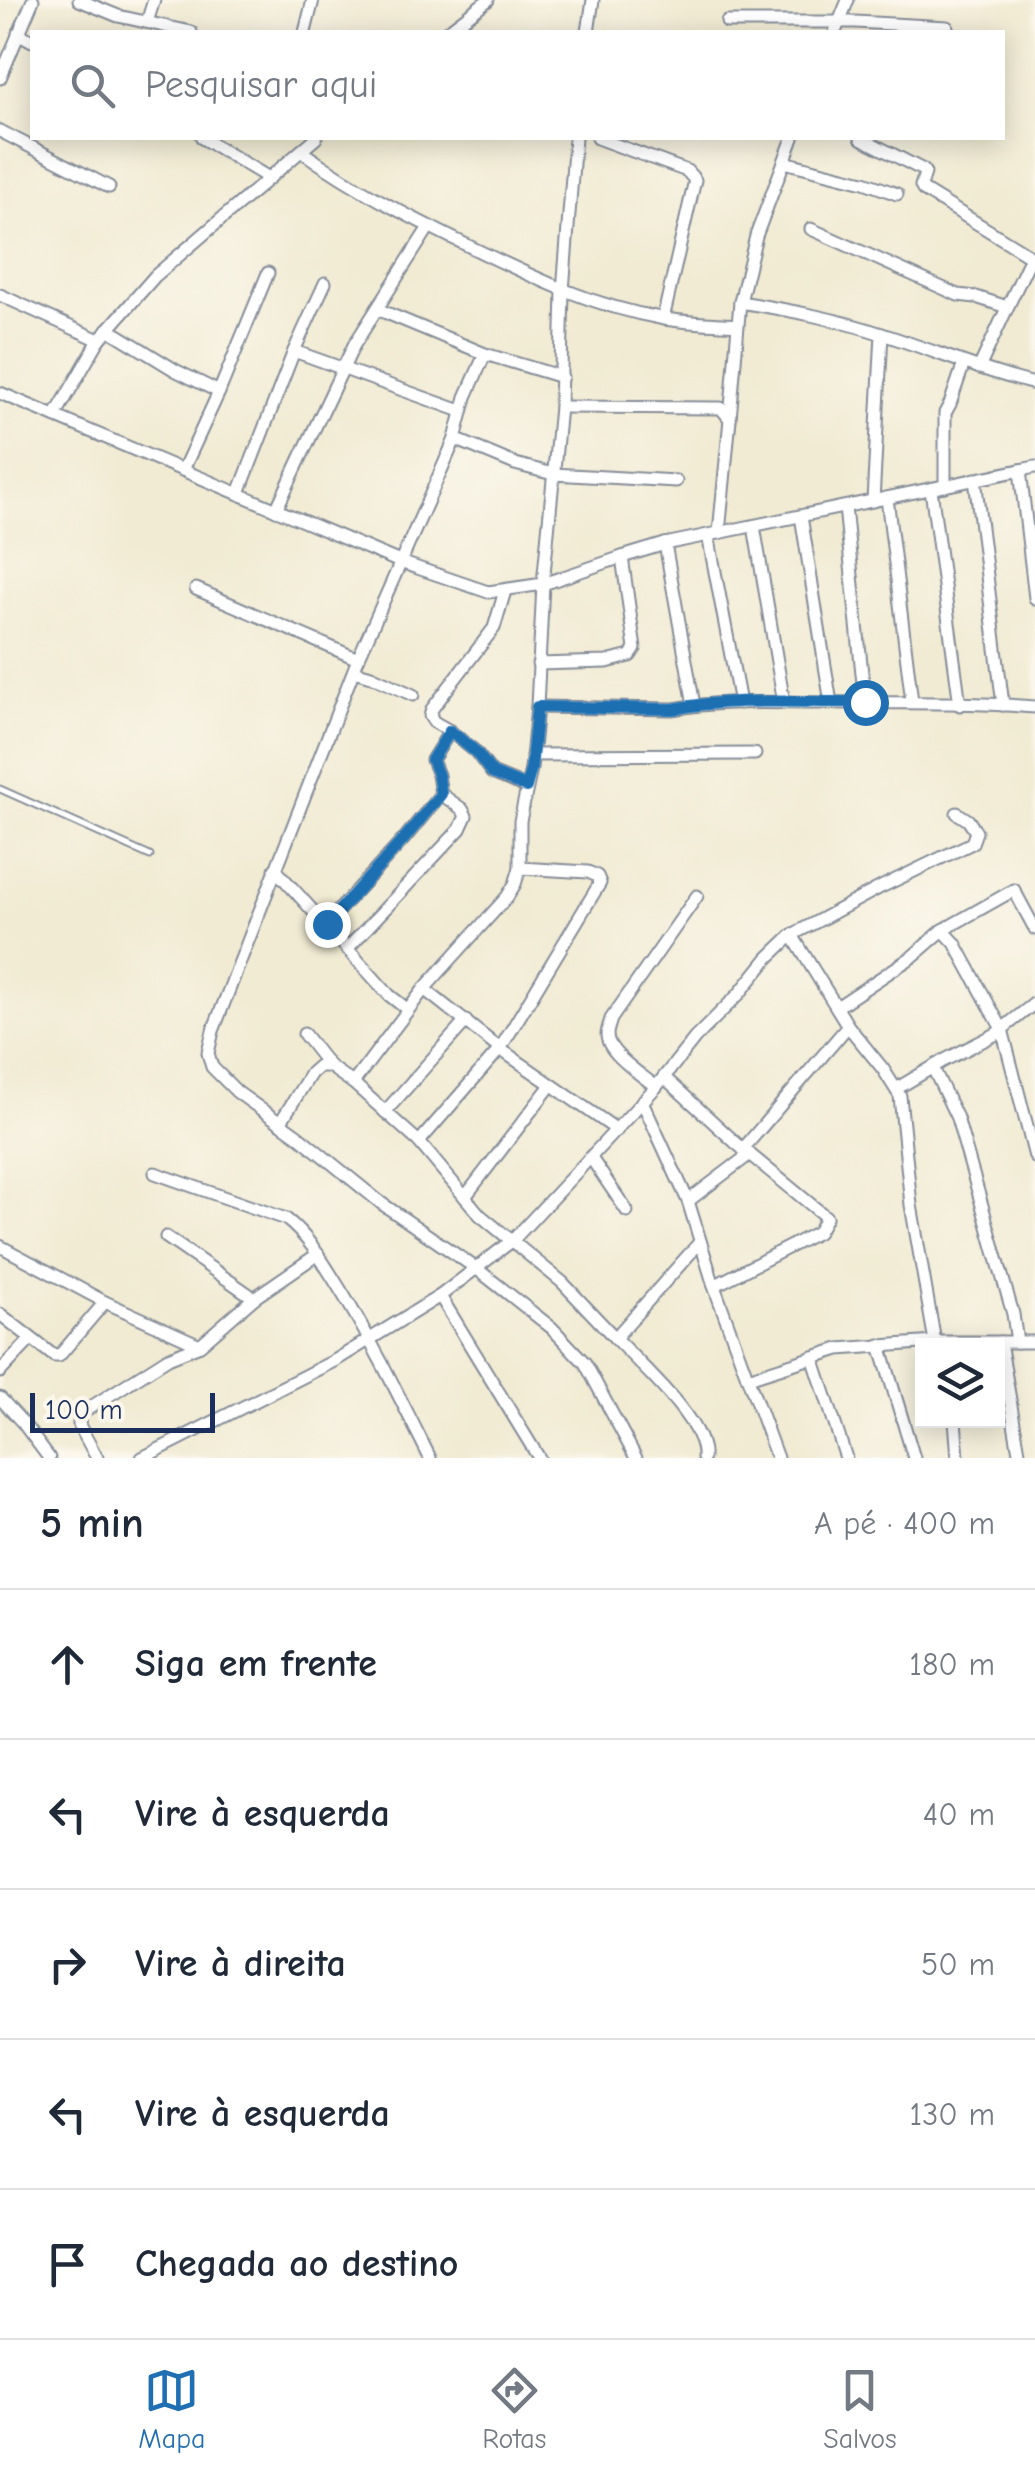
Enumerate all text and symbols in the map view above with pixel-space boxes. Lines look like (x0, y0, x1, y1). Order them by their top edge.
search box (30, 30, 1005, 140)
icon: search (65, 58, 120, 113)
text: Pesquisar aqui (145, 63, 377, 107)
route start (843, 680, 889, 726)
route end (305, 902, 351, 948)
map controls (915, 1338, 1005, 1428)
button: layers (915, 1338, 1005, 1428)
scale bar (30, 1388, 215, 1432)
text: 100 m (45, 1394, 123, 1426)
text: 5 min (40, 1499, 144, 1548)
text: A pé · 400 m (814, 1505, 995, 1542)
icon: ahead (40, 1637, 95, 1692)
text: Siga em frente (135, 1642, 377, 1686)
text: 180 m (909, 1646, 995, 1683)
icon: left (40, 1787, 95, 1842)
text: Vire à esquerda (135, 1792, 390, 1836)
text: 40 m (923, 1796, 995, 1833)
icon: right (40, 1937, 95, 1992)
text: Vire à direita (135, 1942, 346, 1986)
text: 50 m (921, 1946, 995, 1983)
icon: left (40, 2087, 95, 2142)
text: Vire à esquerda (135, 2092, 390, 2136)
text: 130 m (909, 2096, 995, 2133)
icon: arrive (40, 2237, 95, 2292)
text: Chegada ao destino (135, 2242, 458, 2286)
tab: Mapa (138, 2363, 206, 2455)
tab: Rotas (482, 2363, 546, 2455)
tab: Salvos (823, 2363, 897, 2455)

